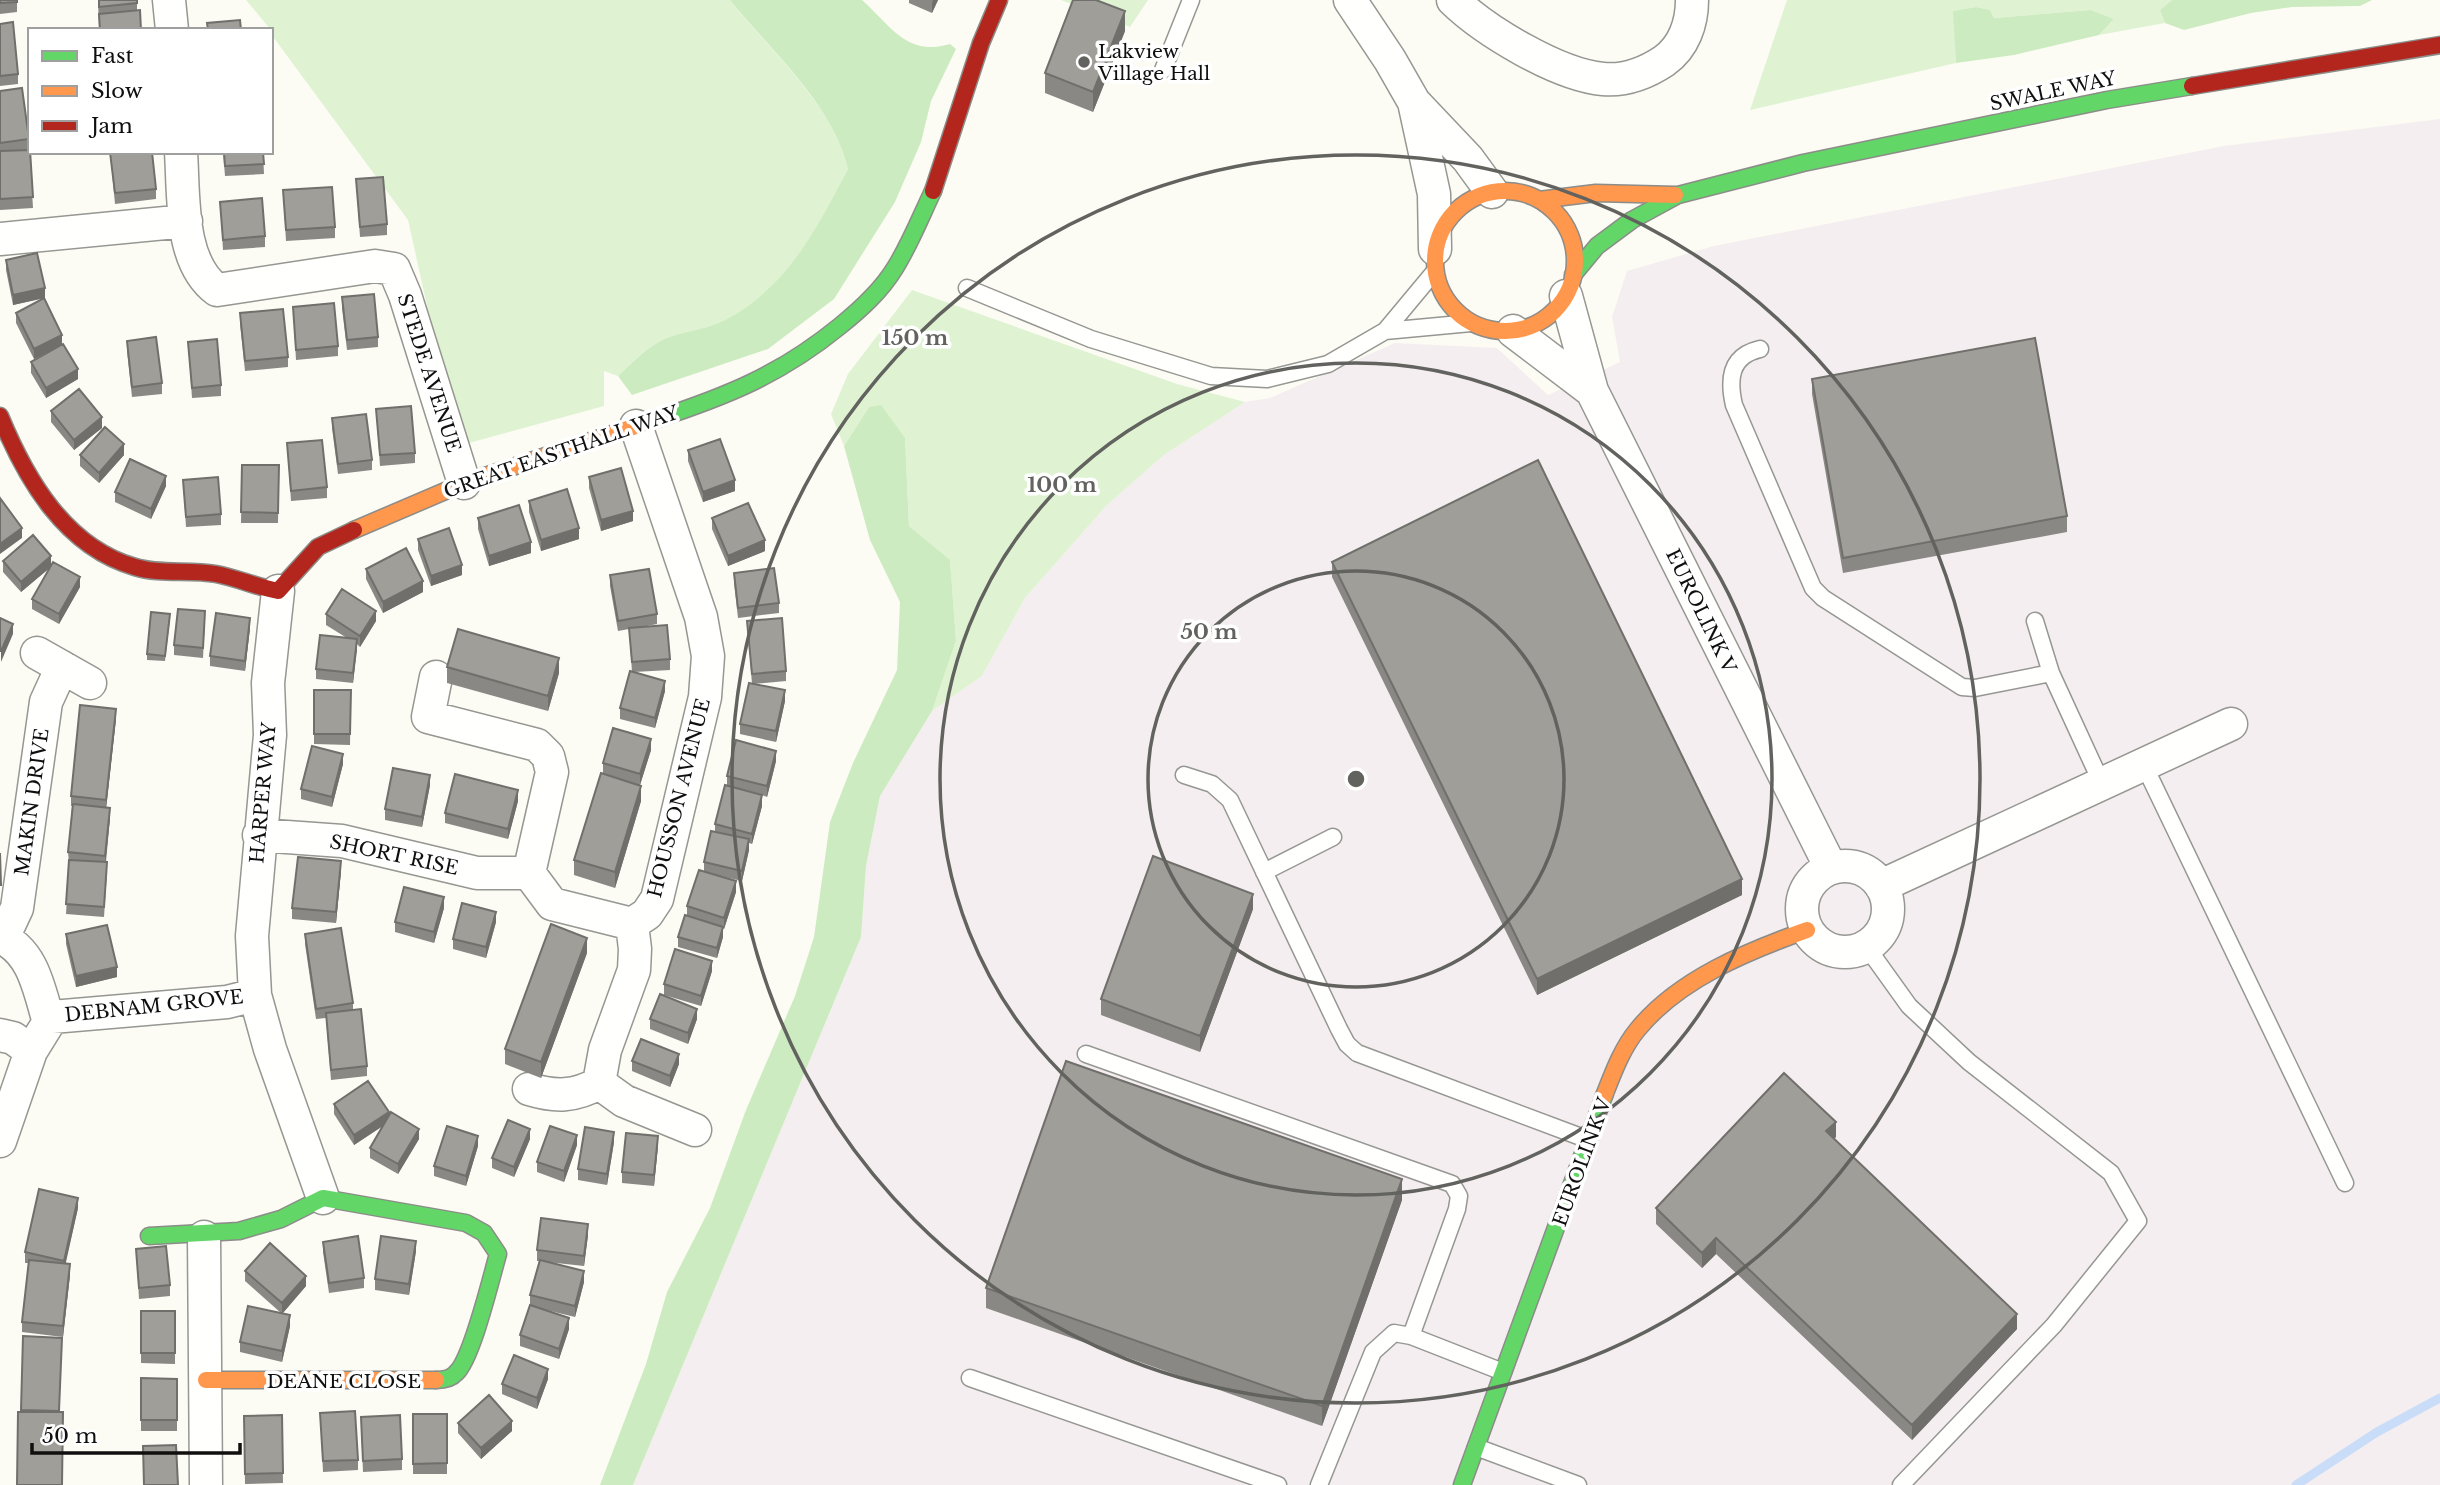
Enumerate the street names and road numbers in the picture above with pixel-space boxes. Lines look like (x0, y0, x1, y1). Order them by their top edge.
street label: SWALE WAY (1988, 66, 2118, 116)
street label: STEDE AVENUE (393, 291, 465, 455)
street label: GREAT EASTHALL WAY (441, 401, 681, 503)
street label: EUROLINK V (1661, 545, 1741, 678)
street label: HOUSSON AVENUE (643, 696, 715, 900)
street label: HARPER WAY (245, 722, 281, 864)
street label: MAKIN DRIVE (10, 727, 54, 877)
street label: SHORT RISE (328, 830, 460, 880)
street label: DEBNAM GROVE (63, 985, 245, 1027)
street label: EUROLINK V (1548, 1093, 1616, 1229)
street label: DEANE CLOSE (267, 1370, 421, 1393)

